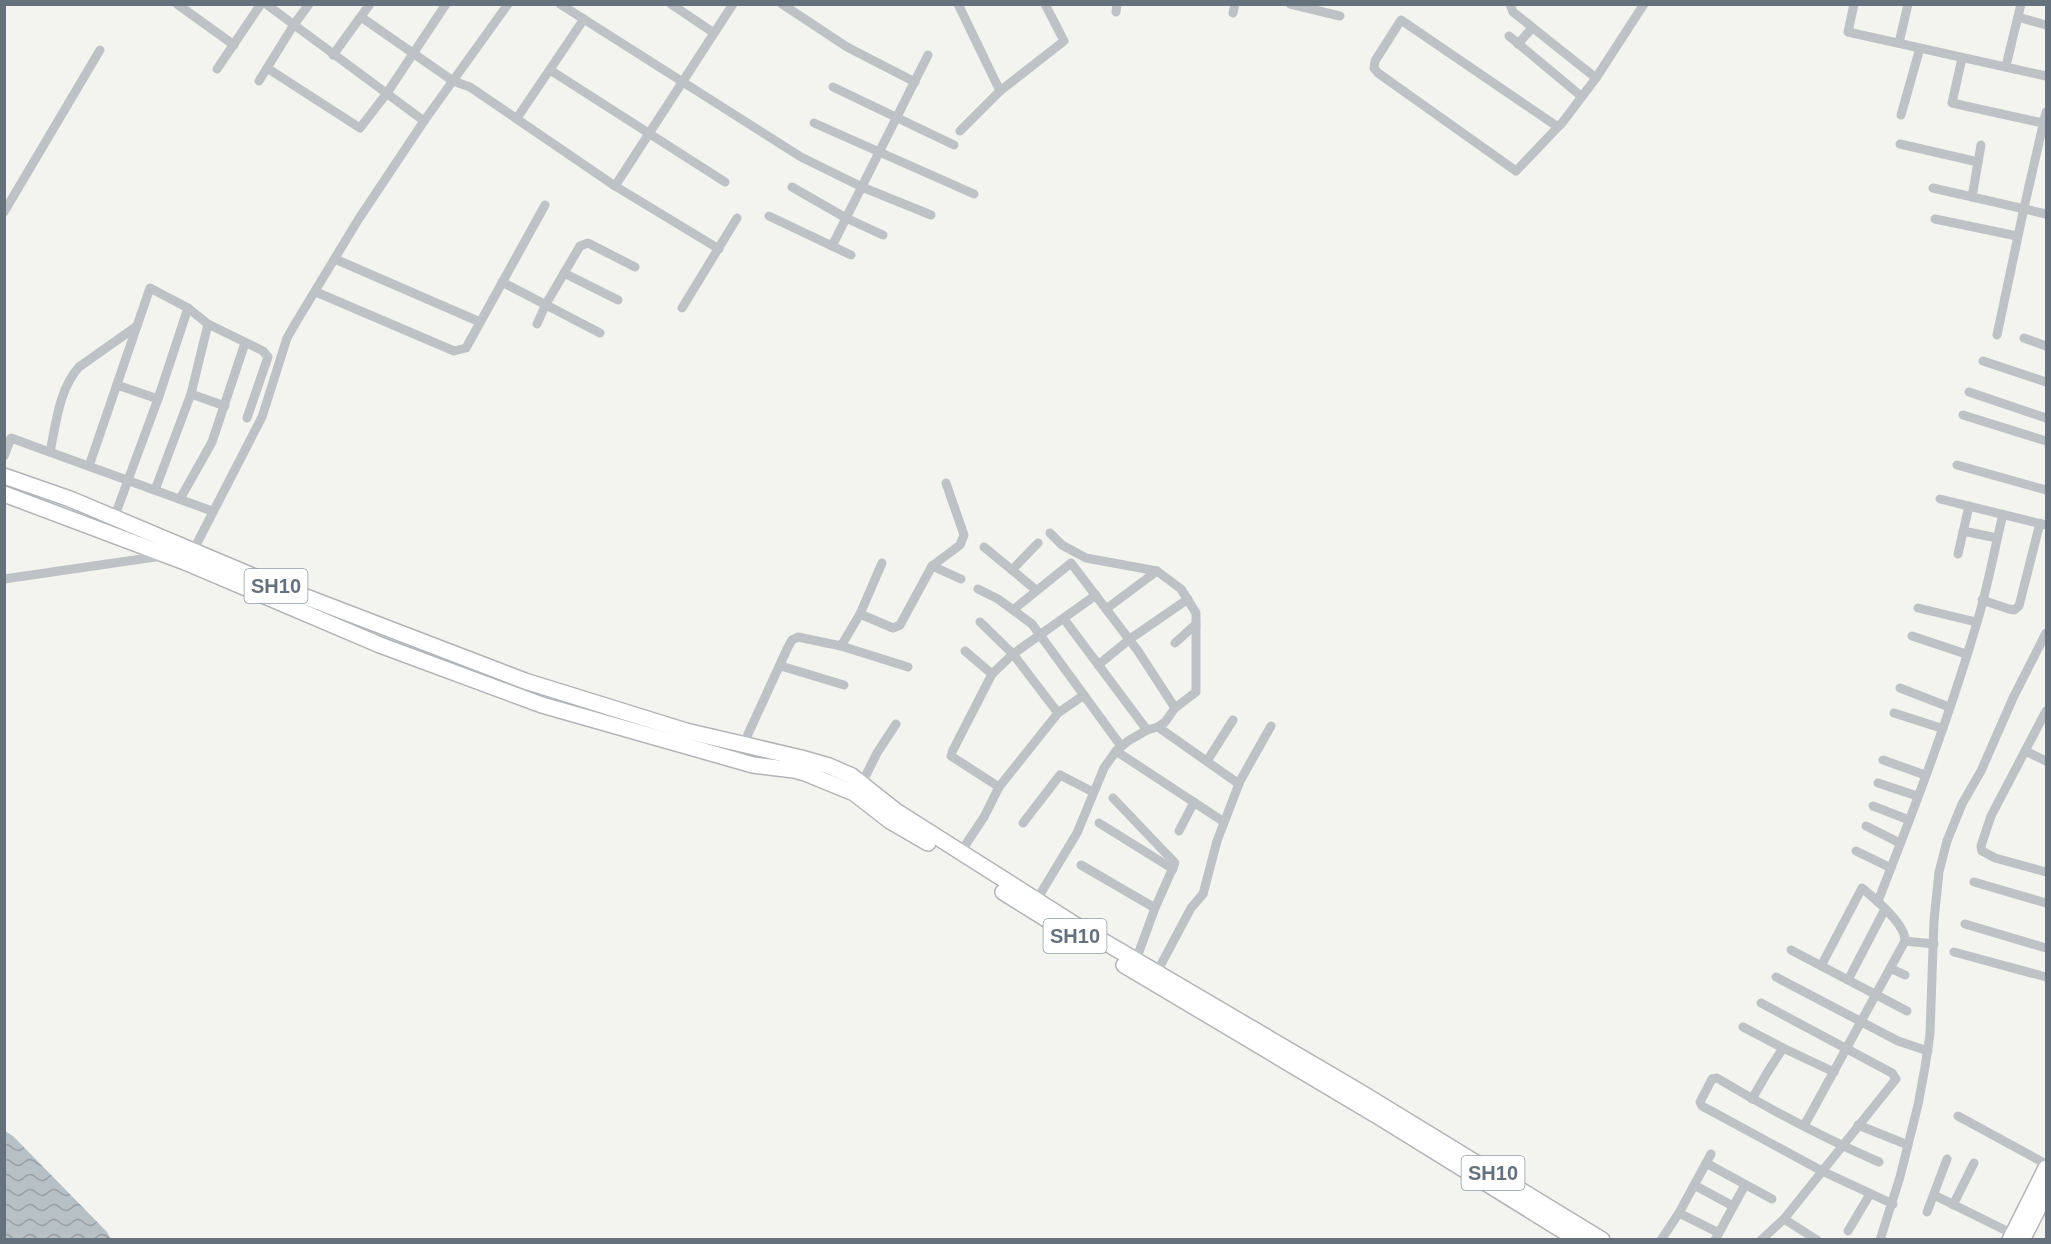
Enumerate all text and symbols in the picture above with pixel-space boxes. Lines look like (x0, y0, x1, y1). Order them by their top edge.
road number: SH10 (244, 569, 308, 603)
road number: SH10 (1044, 919, 1106, 953)
road number: SH10 (1462, 1156, 1524, 1190)

